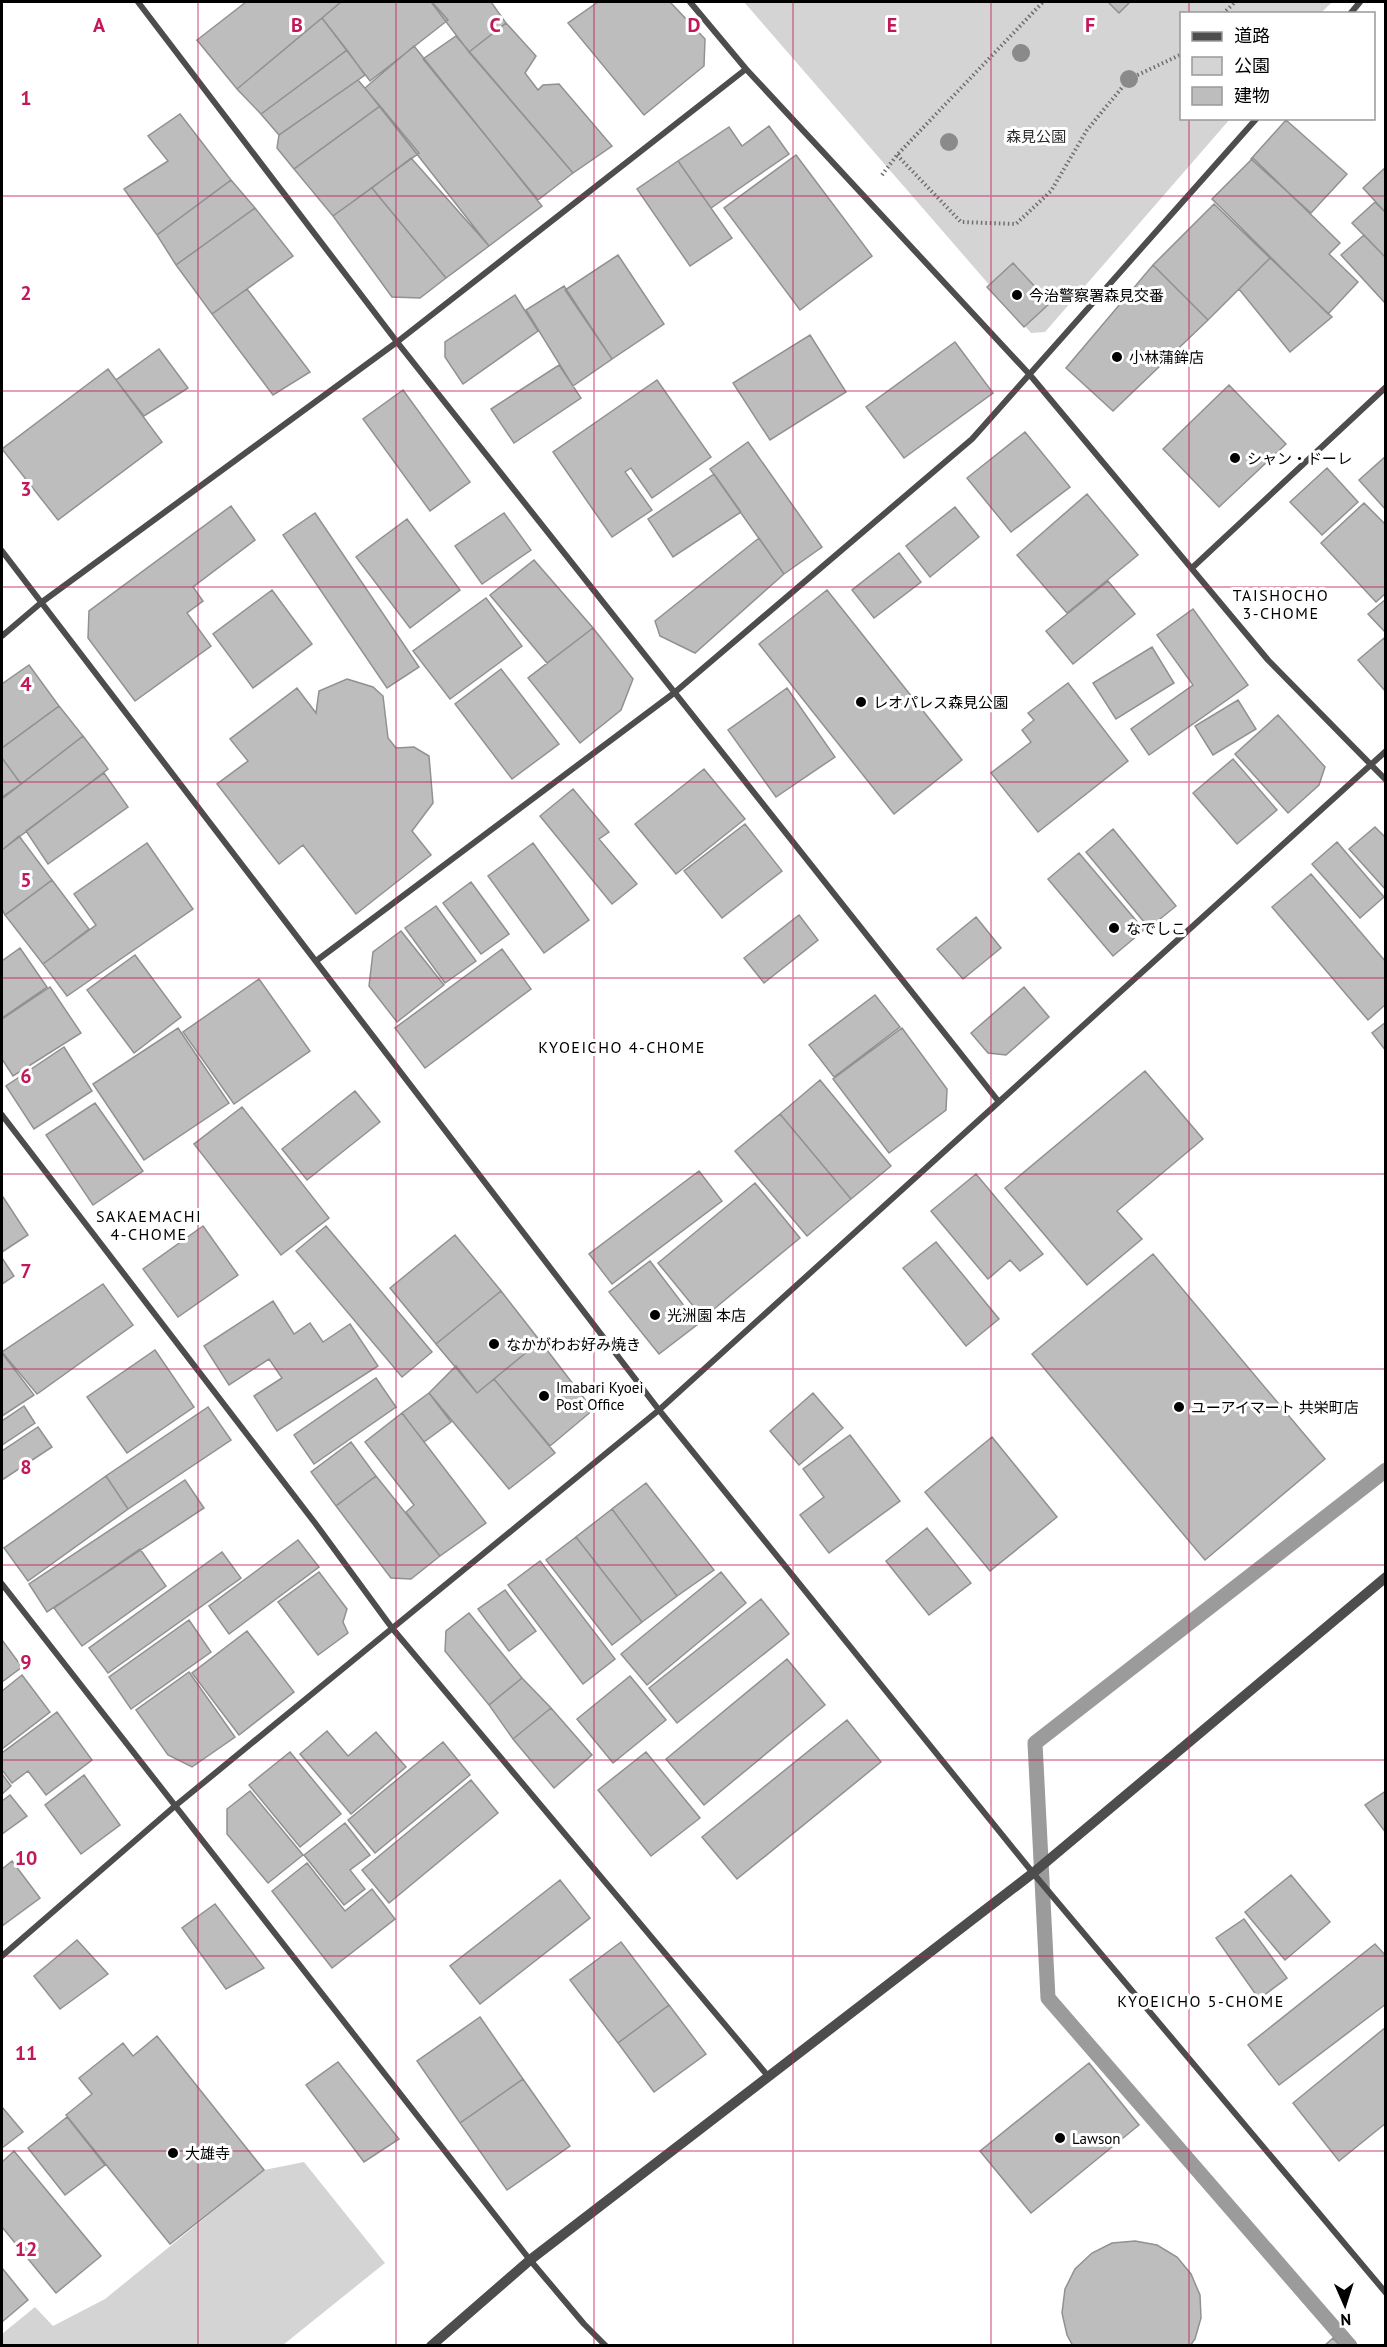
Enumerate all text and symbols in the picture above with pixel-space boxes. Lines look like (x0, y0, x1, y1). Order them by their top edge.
text: A (93, 12, 106, 38)
text: B (291, 12, 303, 38)
text: C (489, 12, 501, 38)
text: D (688, 12, 701, 38)
text: E (887, 12, 897, 38)
text: F (1085, 12, 1095, 38)
legend (1180, 12, 1375, 120)
text: 道路 (1234, 24, 1270, 47)
text: 公園 (1234, 54, 1270, 77)
text: 建物 (1234, 84, 1270, 107)
text: 1 (20, 85, 32, 111)
park label: 森見公園 (1006, 127, 1066, 146)
text: 2 (20, 280, 32, 306)
place label: 今治警察署森見交番 (1029, 286, 1164, 305)
marker: 今治警察署森見交番 (1010, 288, 1024, 302)
place label: 小林蒲鉾店 (1129, 348, 1204, 367)
marker: 小林蒲鉾店 (1110, 350, 1124, 364)
place label: シャン・ドーレ (1247, 449, 1352, 468)
marker: シャン・ドーレ (1228, 451, 1242, 465)
text: 3 (20, 476, 32, 502)
district label: TAISHOCHO 3-CHOME (1233, 585, 1329, 623)
text: 4 (20, 671, 32, 697)
place label: レオパレス森見公園 (873, 693, 1008, 712)
marker: レオパレス森見公園 (854, 695, 868, 709)
text: 5 (20, 867, 32, 893)
place label: なでしこ (1126, 919, 1186, 938)
marker: なでしこ (1107, 921, 1121, 935)
district label: KYOEICHO 4-CHOME (538, 1037, 706, 1057)
text: 6 (20, 1063, 32, 1089)
district label: SAKAEMACHI 4-CHOME (96, 1206, 202, 1244)
text: 7 (20, 1258, 32, 1284)
place label: 光洲園 本店 (667, 1306, 746, 1325)
marker: 光洲園 本店 (648, 1308, 662, 1322)
place label: なかがわお好み焼き (506, 1335, 641, 1354)
marker: なかがわお好み焼き (487, 1337, 501, 1351)
place label: Imabari Kyoei Post Office (556, 1378, 644, 1414)
marker: Imabari Kyoei Post Office (537, 1389, 551, 1403)
place label: ユーアイマート 共栄町店 (1191, 1398, 1359, 1417)
marker: ユーアイマート 共栄町店 (1172, 1400, 1186, 1414)
text: 8 (20, 1454, 32, 1480)
text: 9 (20, 1649, 32, 1675)
text: 10 (15, 1845, 37, 1871)
district label: KYOEICHO 5-CHOME (1117, 1991, 1285, 2011)
text: 11 (15, 2040, 37, 2066)
place label: Lawson (1072, 2129, 1120, 2148)
marker: Lawson (1053, 2131, 1067, 2145)
place label: 大雄寺 (185, 2144, 230, 2163)
marker: 大雄寺 (166, 2146, 180, 2160)
text: 12 (15, 2236, 37, 2262)
north arrow (1315, 2275, 1375, 2335)
text: N (1340, 2310, 1352, 2330)

